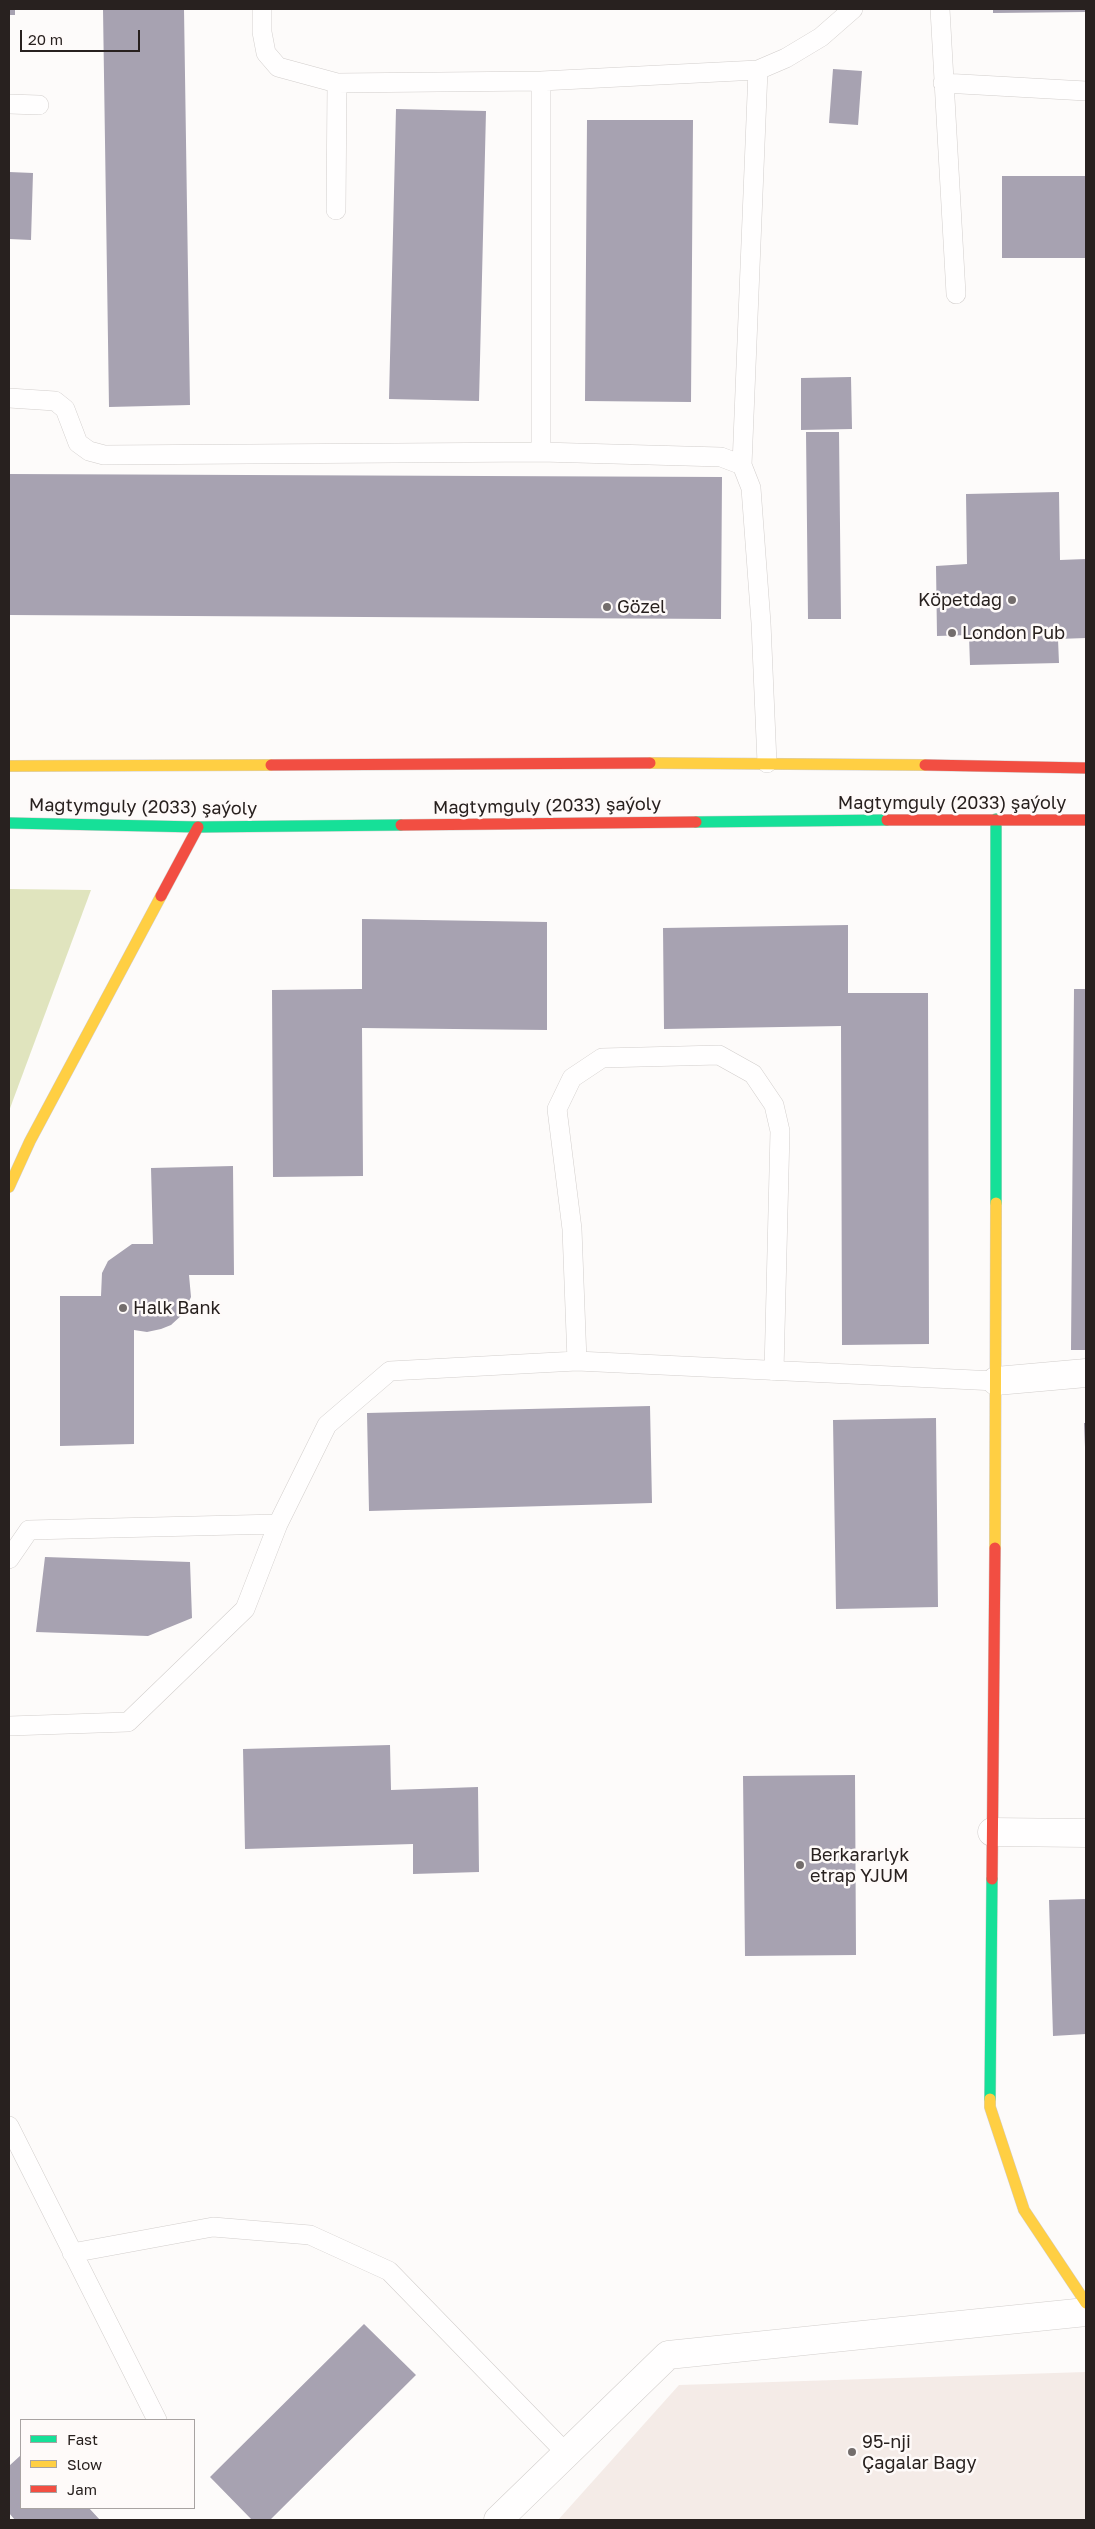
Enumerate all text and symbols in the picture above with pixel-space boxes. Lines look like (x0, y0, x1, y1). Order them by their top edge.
scale bar (22, 20, 142, 52)
text: 20 m (28, 30, 63, 48)
place label: Köpetdag (918, 589, 1002, 611)
marker: Köpetdag (1006, 594, 1018, 606)
place label: Gözel (617, 596, 666, 618)
marker: Gözel (601, 601, 613, 613)
place label: London Pub (962, 622, 1065, 644)
marker: London Pub (946, 627, 958, 639)
street label: Magtymguly (2033) şaýoly (838, 792, 1066, 814)
street label: Magtymguly (2033) şaýoly (433, 793, 661, 819)
street label: Magtymguly (2033) şaýoly (29, 794, 257, 820)
place label: Halk Bank (133, 1297, 221, 1319)
marker: Halk Bank (117, 1302, 129, 1314)
place label: Berkararlyk etrap YJUM (810, 1844, 909, 1886)
marker: Berkararlyk etrap YJUM (794, 1859, 806, 1871)
legend (20, 2419, 195, 2509)
text: Fast (67, 2430, 98, 2448)
place label: 95-nji Çagalar Bagy (862, 2431, 976, 2474)
marker: 95-nji Çagalar Bagy (846, 2446, 858, 2458)
text: Slow (67, 2455, 102, 2473)
text: Jam (67, 2480, 97, 2498)

